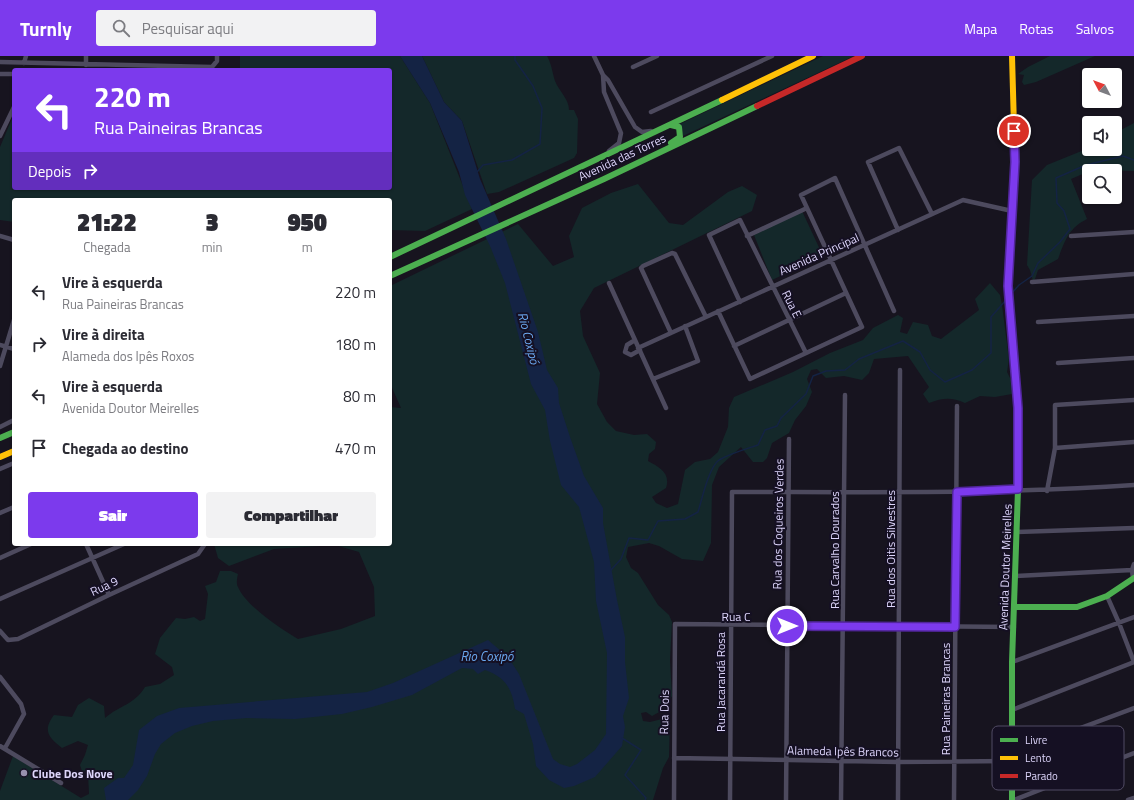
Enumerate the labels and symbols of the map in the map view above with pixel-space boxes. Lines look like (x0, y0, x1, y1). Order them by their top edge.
north arrow (1082, 68, 1122, 108)
pin (997, 114, 1031, 148)
street label: Avenida das Torres (575, 128, 669, 186)
street label: Avenida Principal (776, 228, 862, 280)
street label: Rua E (777, 287, 807, 322)
water label: Rio Coxipó (513, 310, 545, 367)
street label: Rua dos Coqueiros Verdes (767, 458, 789, 589)
street label: Rua dos Oitis Silvestres (881, 490, 900, 608)
street label: Rua Carvalho Dourados (825, 491, 844, 609)
street label: Avenida Doutor Meirelles (993, 503, 1017, 631)
street label: Rua 9 (87, 571, 121, 601)
position arrow (766, 605, 808, 647)
street label: Rua C (722, 607, 751, 626)
street label: Rua Jacarandá Rosa (711, 632, 730, 732)
street label: Rua Paineiras Brancas (936, 642, 955, 755)
water label: Rio Coxipó (461, 646, 514, 666)
street label: Rua Dois (654, 689, 674, 734)
legend (992, 726, 1124, 790)
text: Livre (1025, 732, 1048, 748)
street label: Alameda Ipês Brancos (787, 741, 899, 761)
text: Lento (1025, 750, 1052, 766)
place label: Clube Dos Nove (32, 764, 113, 783)
marker: Clube Dos Nove (19, 768, 29, 778)
text: Parado (1025, 768, 1058, 784)

